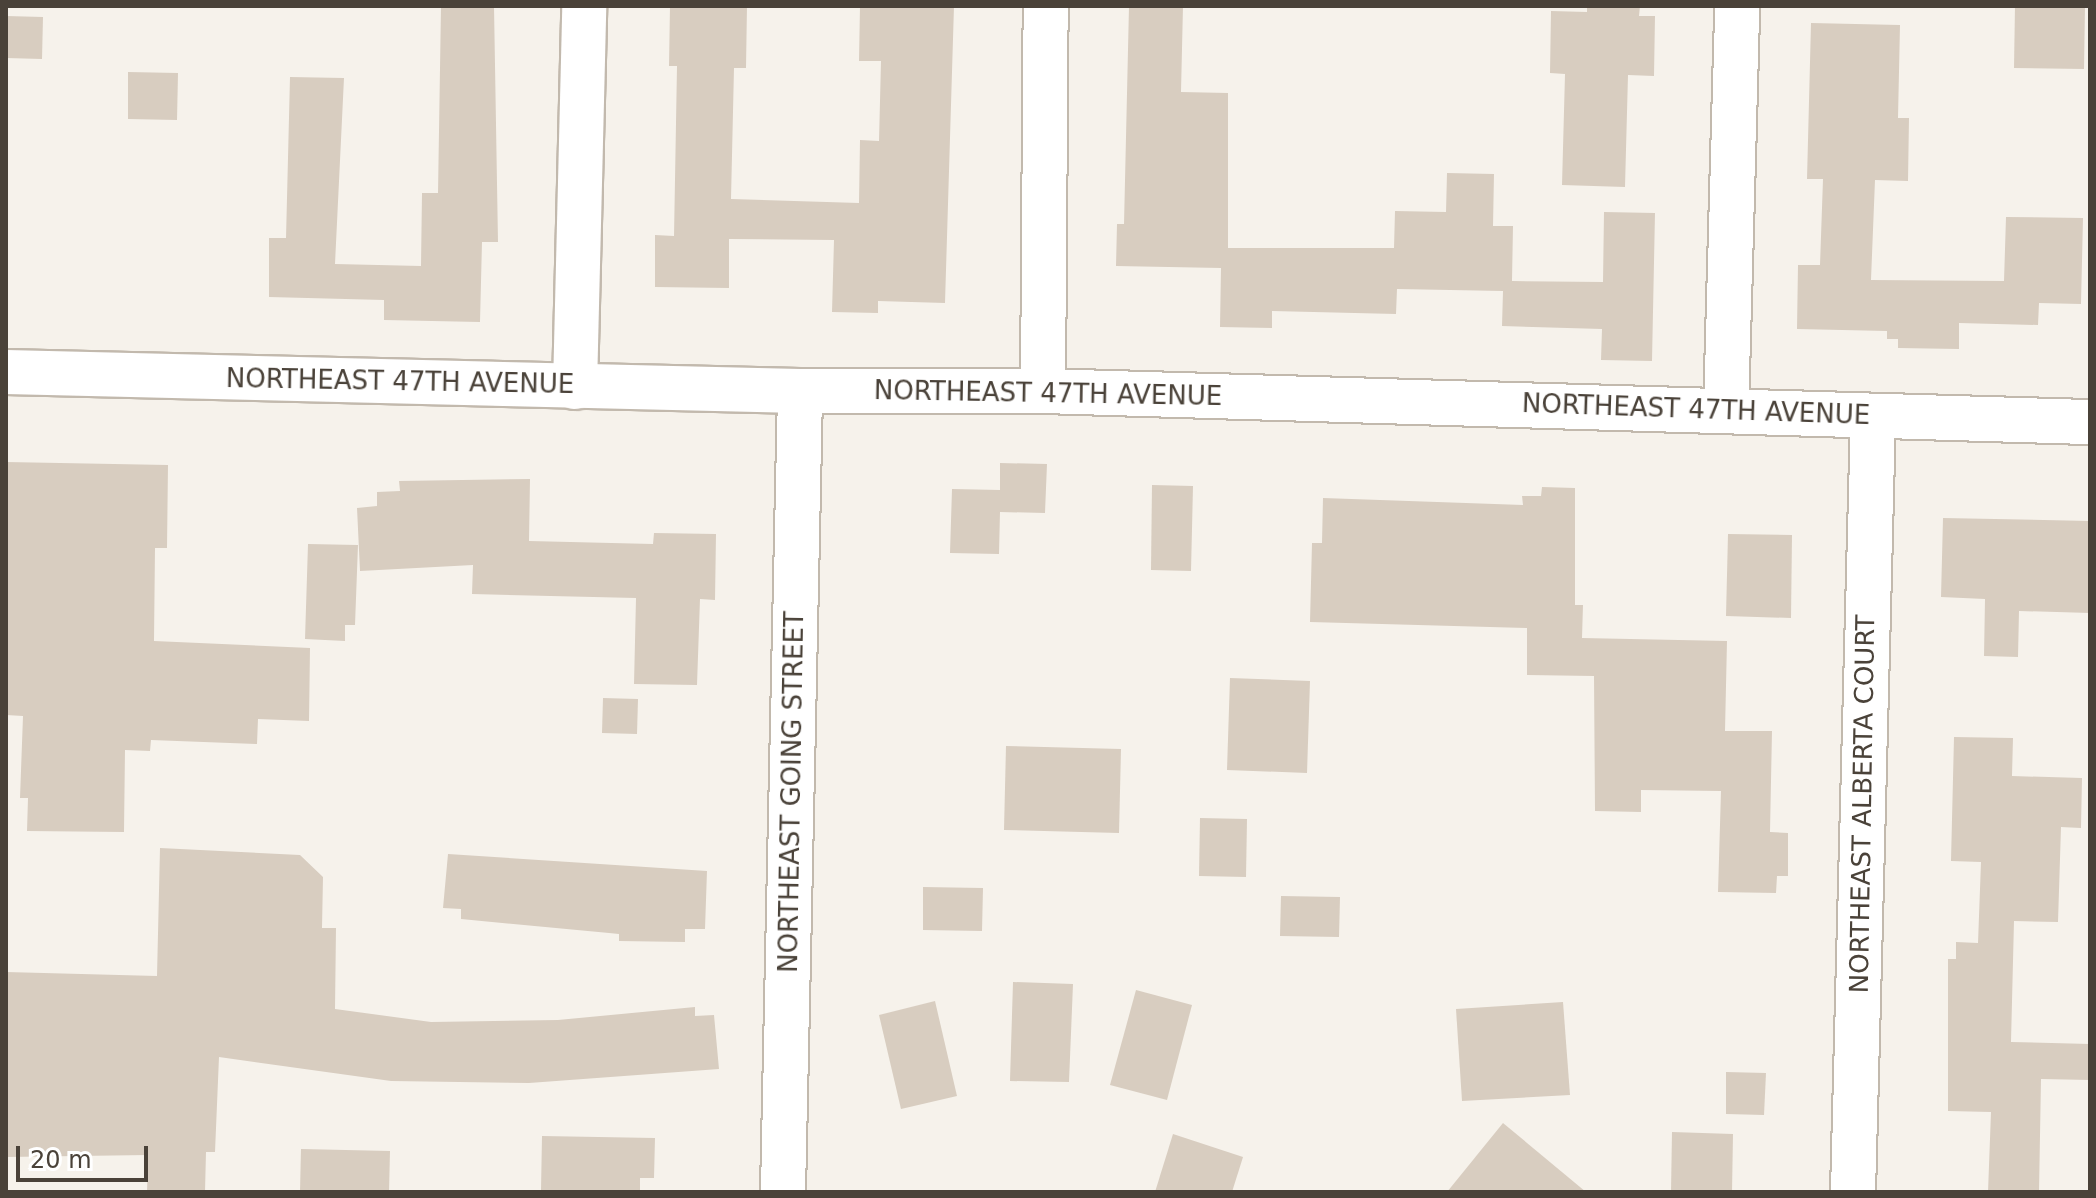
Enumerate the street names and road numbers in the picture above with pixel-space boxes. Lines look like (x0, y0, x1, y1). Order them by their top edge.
street label: NORTHEAST 47TH AVENUE (226, 363, 574, 401)
street label: NORTHEAST 47TH AVENUE (874, 375, 1222, 413)
street label: NORTHEAST 47TH AVENUE (1521, 388, 1871, 432)
street label: NORTHEAST GOING STREET (773, 611, 811, 973)
street label: NORTHEAST ALBERTA COURT (1844, 614, 1882, 994)

